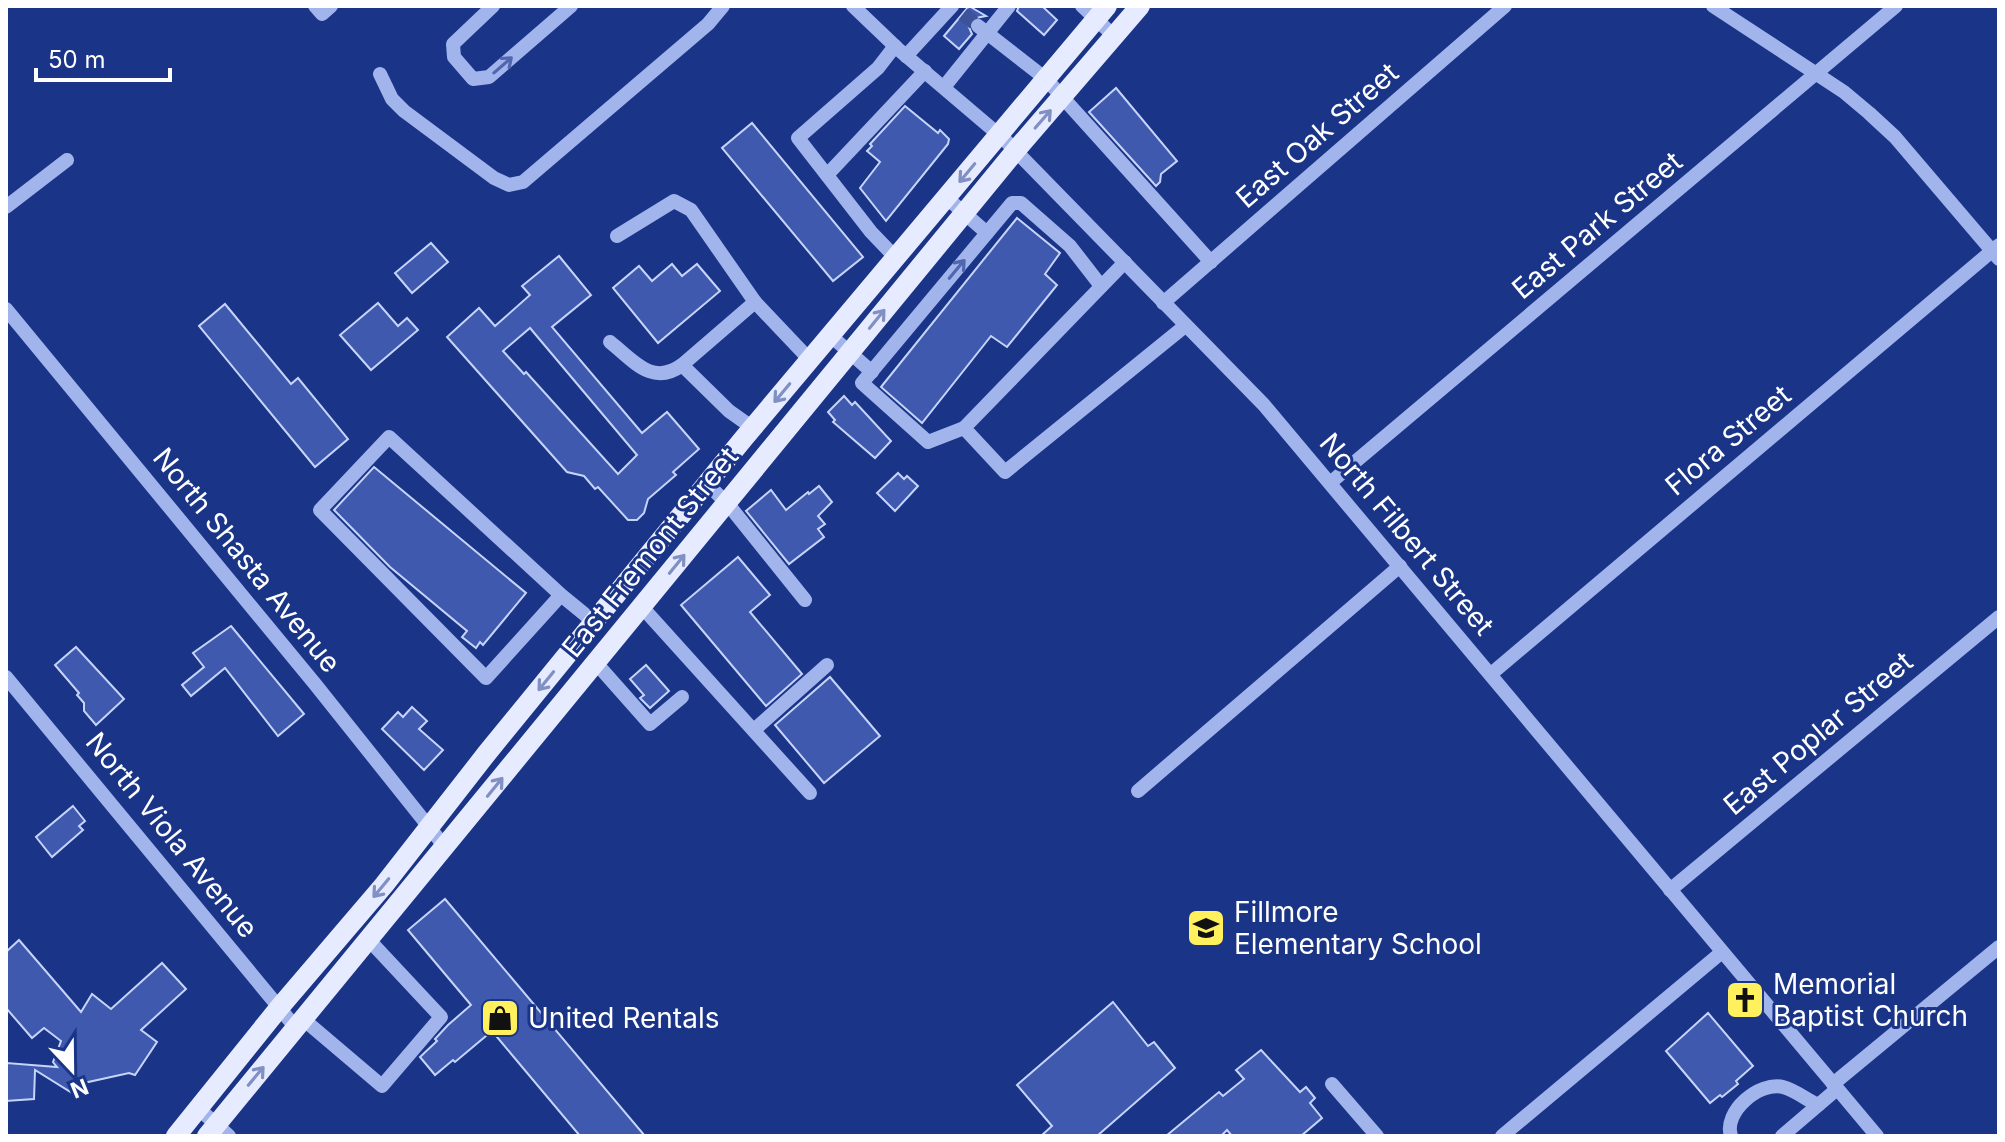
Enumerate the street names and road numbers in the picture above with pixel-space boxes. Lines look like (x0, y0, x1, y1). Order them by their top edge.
street label: East Oak Street (1229, 55, 1405, 215)
street label: East Park Street (1505, 144, 1689, 306)
street label: Flora Street (1658, 378, 1798, 502)
street label: North Filbert Street (1313, 426, 1501, 642)
street label: East Fremont Street (555, 440, 745, 664)
street label: North Shasta Avenue (146, 441, 348, 679)
street label: East Poplar Street (1717, 644, 1919, 822)
street label: North Viola Avenue (79, 726, 265, 944)

